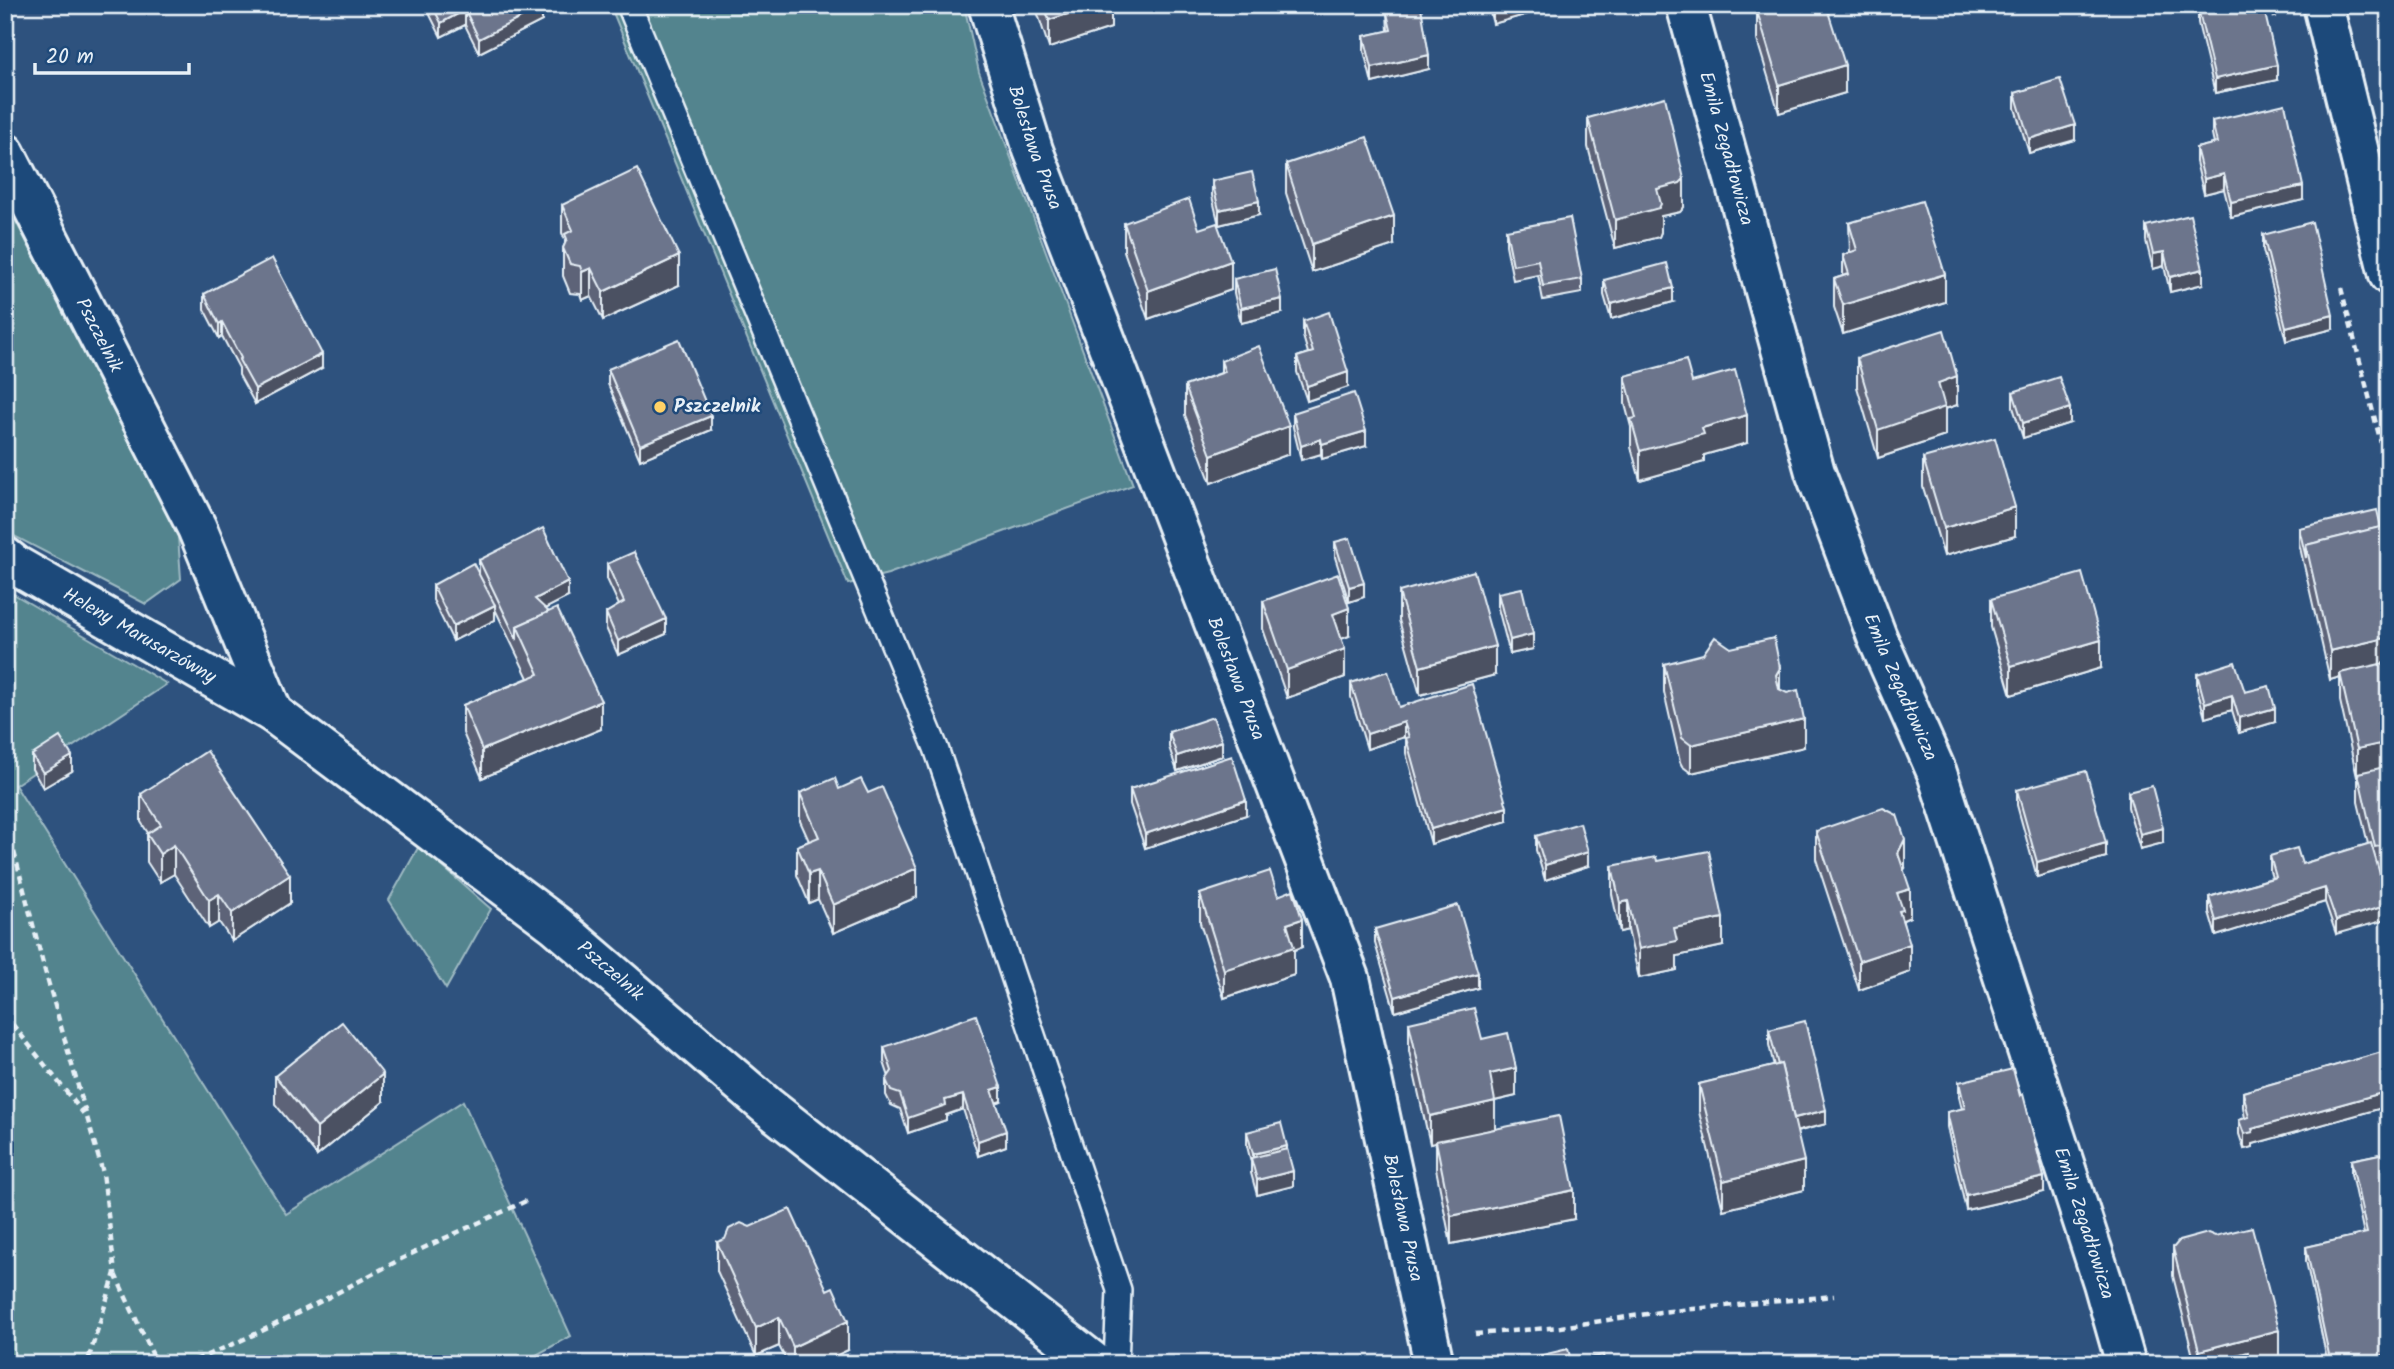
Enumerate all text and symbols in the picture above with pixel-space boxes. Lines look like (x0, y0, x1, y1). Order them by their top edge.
scale bar (35, 32, 189, 76)
text: 20 m (46, 41, 94, 74)
street label: Emila Zegadłowicza (1690, 68, 1761, 229)
street label: Bolesława Prusa (999, 82, 1070, 214)
street label: Pszczelnik (67, 293, 130, 378)
place label: Pszczelnik (674, 392, 761, 422)
marker: Pszczelnik (652, 399, 668, 415)
street label: Heleny Marusarzówny (57, 580, 223, 693)
street label: Emila Zegadłowicza (1855, 609, 1945, 766)
street label: Bolesława Prusa (1198, 613, 1273, 745)
street label: Pszczelnik (570, 934, 650, 1009)
street label: Emila Zegadłowicza (2045, 1143, 2122, 1303)
street label: Bolesława Prusa (1374, 1151, 1431, 1285)

